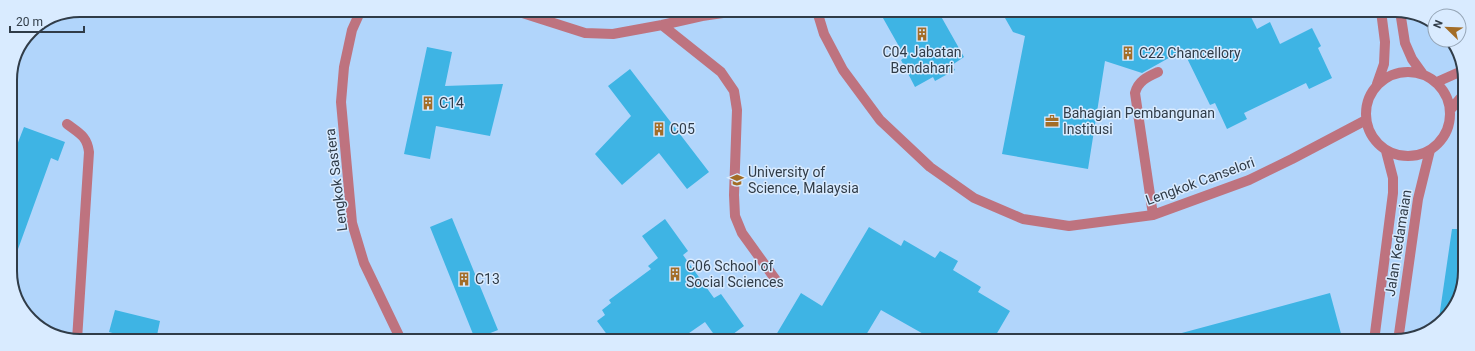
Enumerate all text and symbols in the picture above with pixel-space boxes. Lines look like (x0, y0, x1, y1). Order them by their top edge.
scale bar (10, 8, 84, 34)
north arrow (1427, 8, 1467, 48)
text: 20 m (16, 15, 43, 29)
text: N (1431, 18, 1446, 30)
building icon: C04 Jabatan Bendahari (914, 26, 930, 42)
place label: C04 Jabatan Bendahari (882, 44, 962, 76)
building icon: C22 Chancellory (1120, 45, 1136, 61)
place label: C22 Chancellory (1139, 45, 1241, 61)
building icon: C14 (420, 95, 436, 111)
place label: C14 (439, 95, 464, 111)
place label: Bahagian Pembangunan Institusi (1063, 105, 1215, 137)
office icon: Bahagian Pembangunan Institusi (1044, 113, 1060, 129)
building icon: C05 (651, 121, 667, 137)
place label: C05 (670, 121, 695, 137)
street label: Lengkok Sastera (322, 128, 350, 232)
street label: Lengkok Canselori (1143, 154, 1257, 208)
place label: University of Science, Malaysia (748, 164, 859, 196)
school or university icon: University of Science, Malaysia (729, 172, 745, 188)
street label: Jalan Kedamaian (1382, 189, 1414, 297)
place label: C06 School of Social Sciences (686, 258, 784, 290)
building icon: C06 School of Social Sciences (667, 266, 683, 282)
building icon: C13 (456, 271, 472, 287)
place label: C13 (475, 271, 500, 287)

